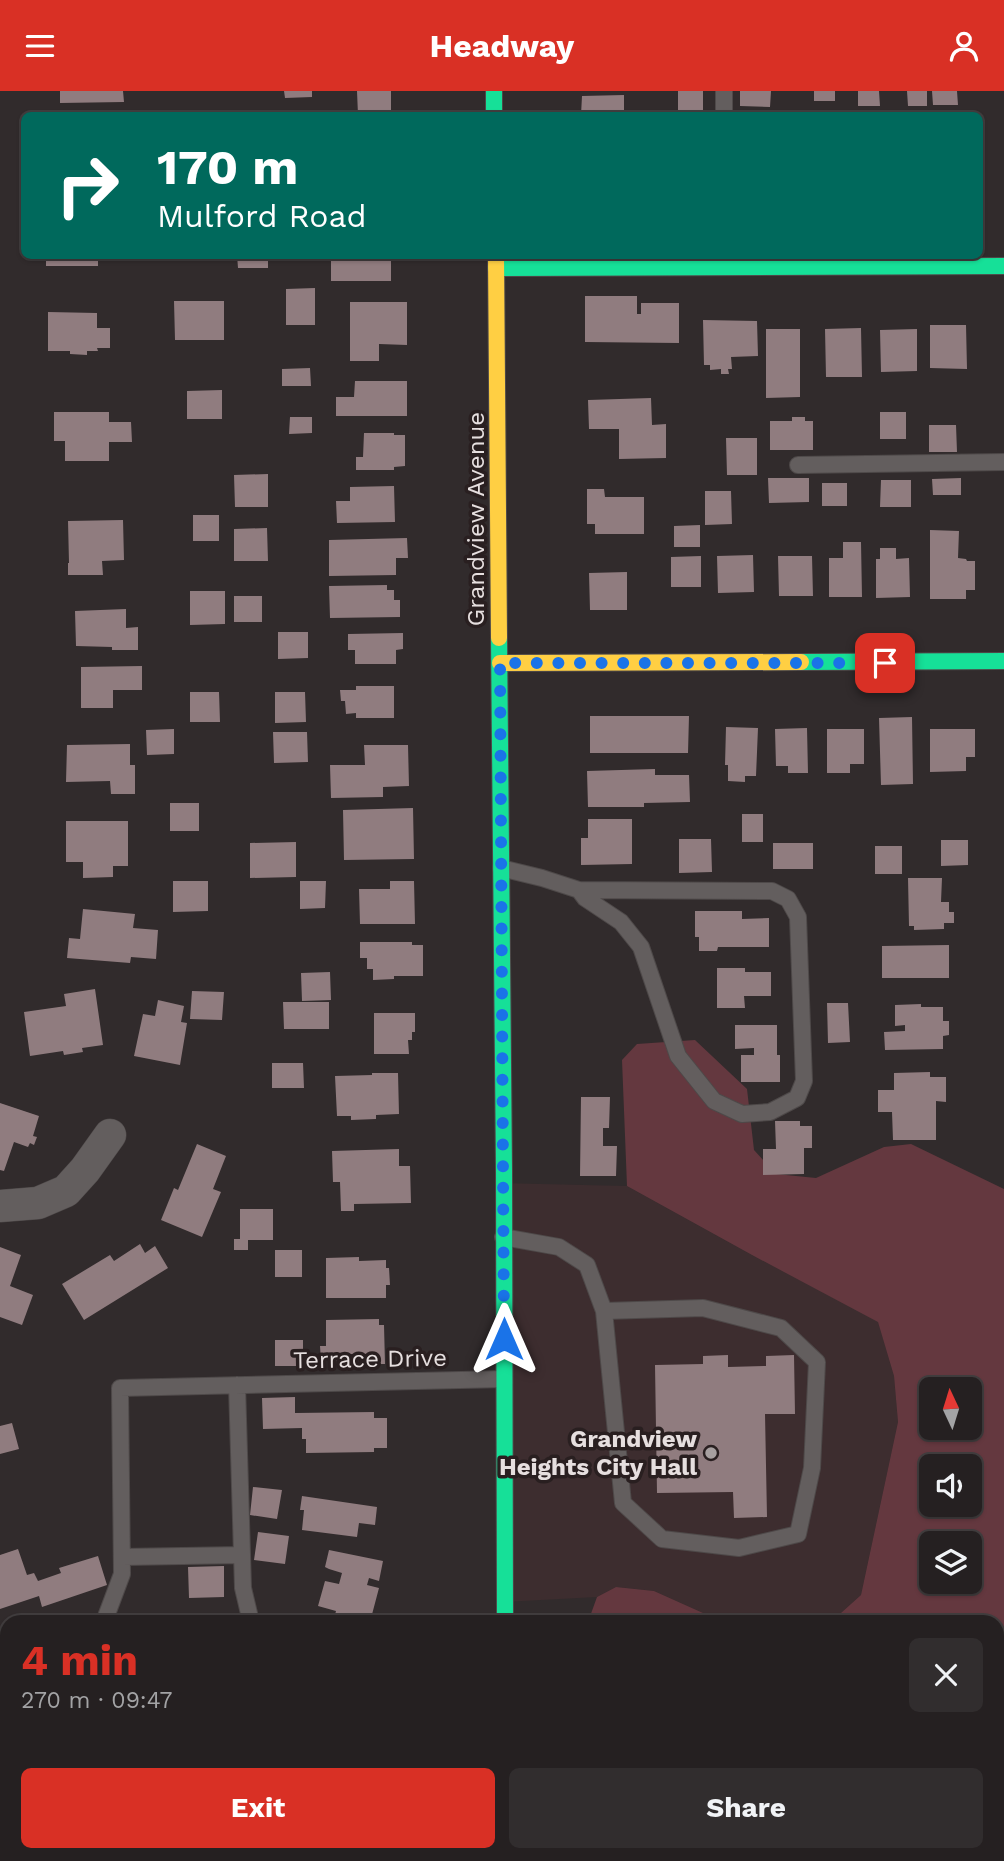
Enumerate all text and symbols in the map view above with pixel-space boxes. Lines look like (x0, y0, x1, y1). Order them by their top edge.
icon: menu (21, 27, 59, 65)
text: Headway (430, 27, 574, 65)
icon: person (945, 27, 983, 65)
text: 170 m (157, 138, 298, 196)
icon: right (42, 140, 133, 231)
text: Mulford Road (157, 197, 367, 235)
street label: Grandview Avenue (462, 412, 490, 626)
pin (855, 633, 915, 693)
icon: arrive (866, 644, 904, 682)
position arrow (467, 1302, 541, 1376)
street label: Terrace Drive (293, 1344, 447, 1374)
north arrow (919, 1377, 982, 1440)
map controls (919, 1377, 982, 1594)
place label: Grandview Heights City Hall (499, 1425, 697, 1481)
marker: Grandview Heights City Hall (703, 1445, 719, 1461)
button: sound (919, 1454, 982, 1517)
button: layers (919, 1531, 982, 1594)
text: 4 min (21, 1636, 138, 1685)
button: close (909, 1638, 983, 1712)
text: 270 m · 09:47 (21, 1687, 172, 1714)
button: Exit (21, 1768, 495, 1848)
button: Share (509, 1768, 983, 1848)

